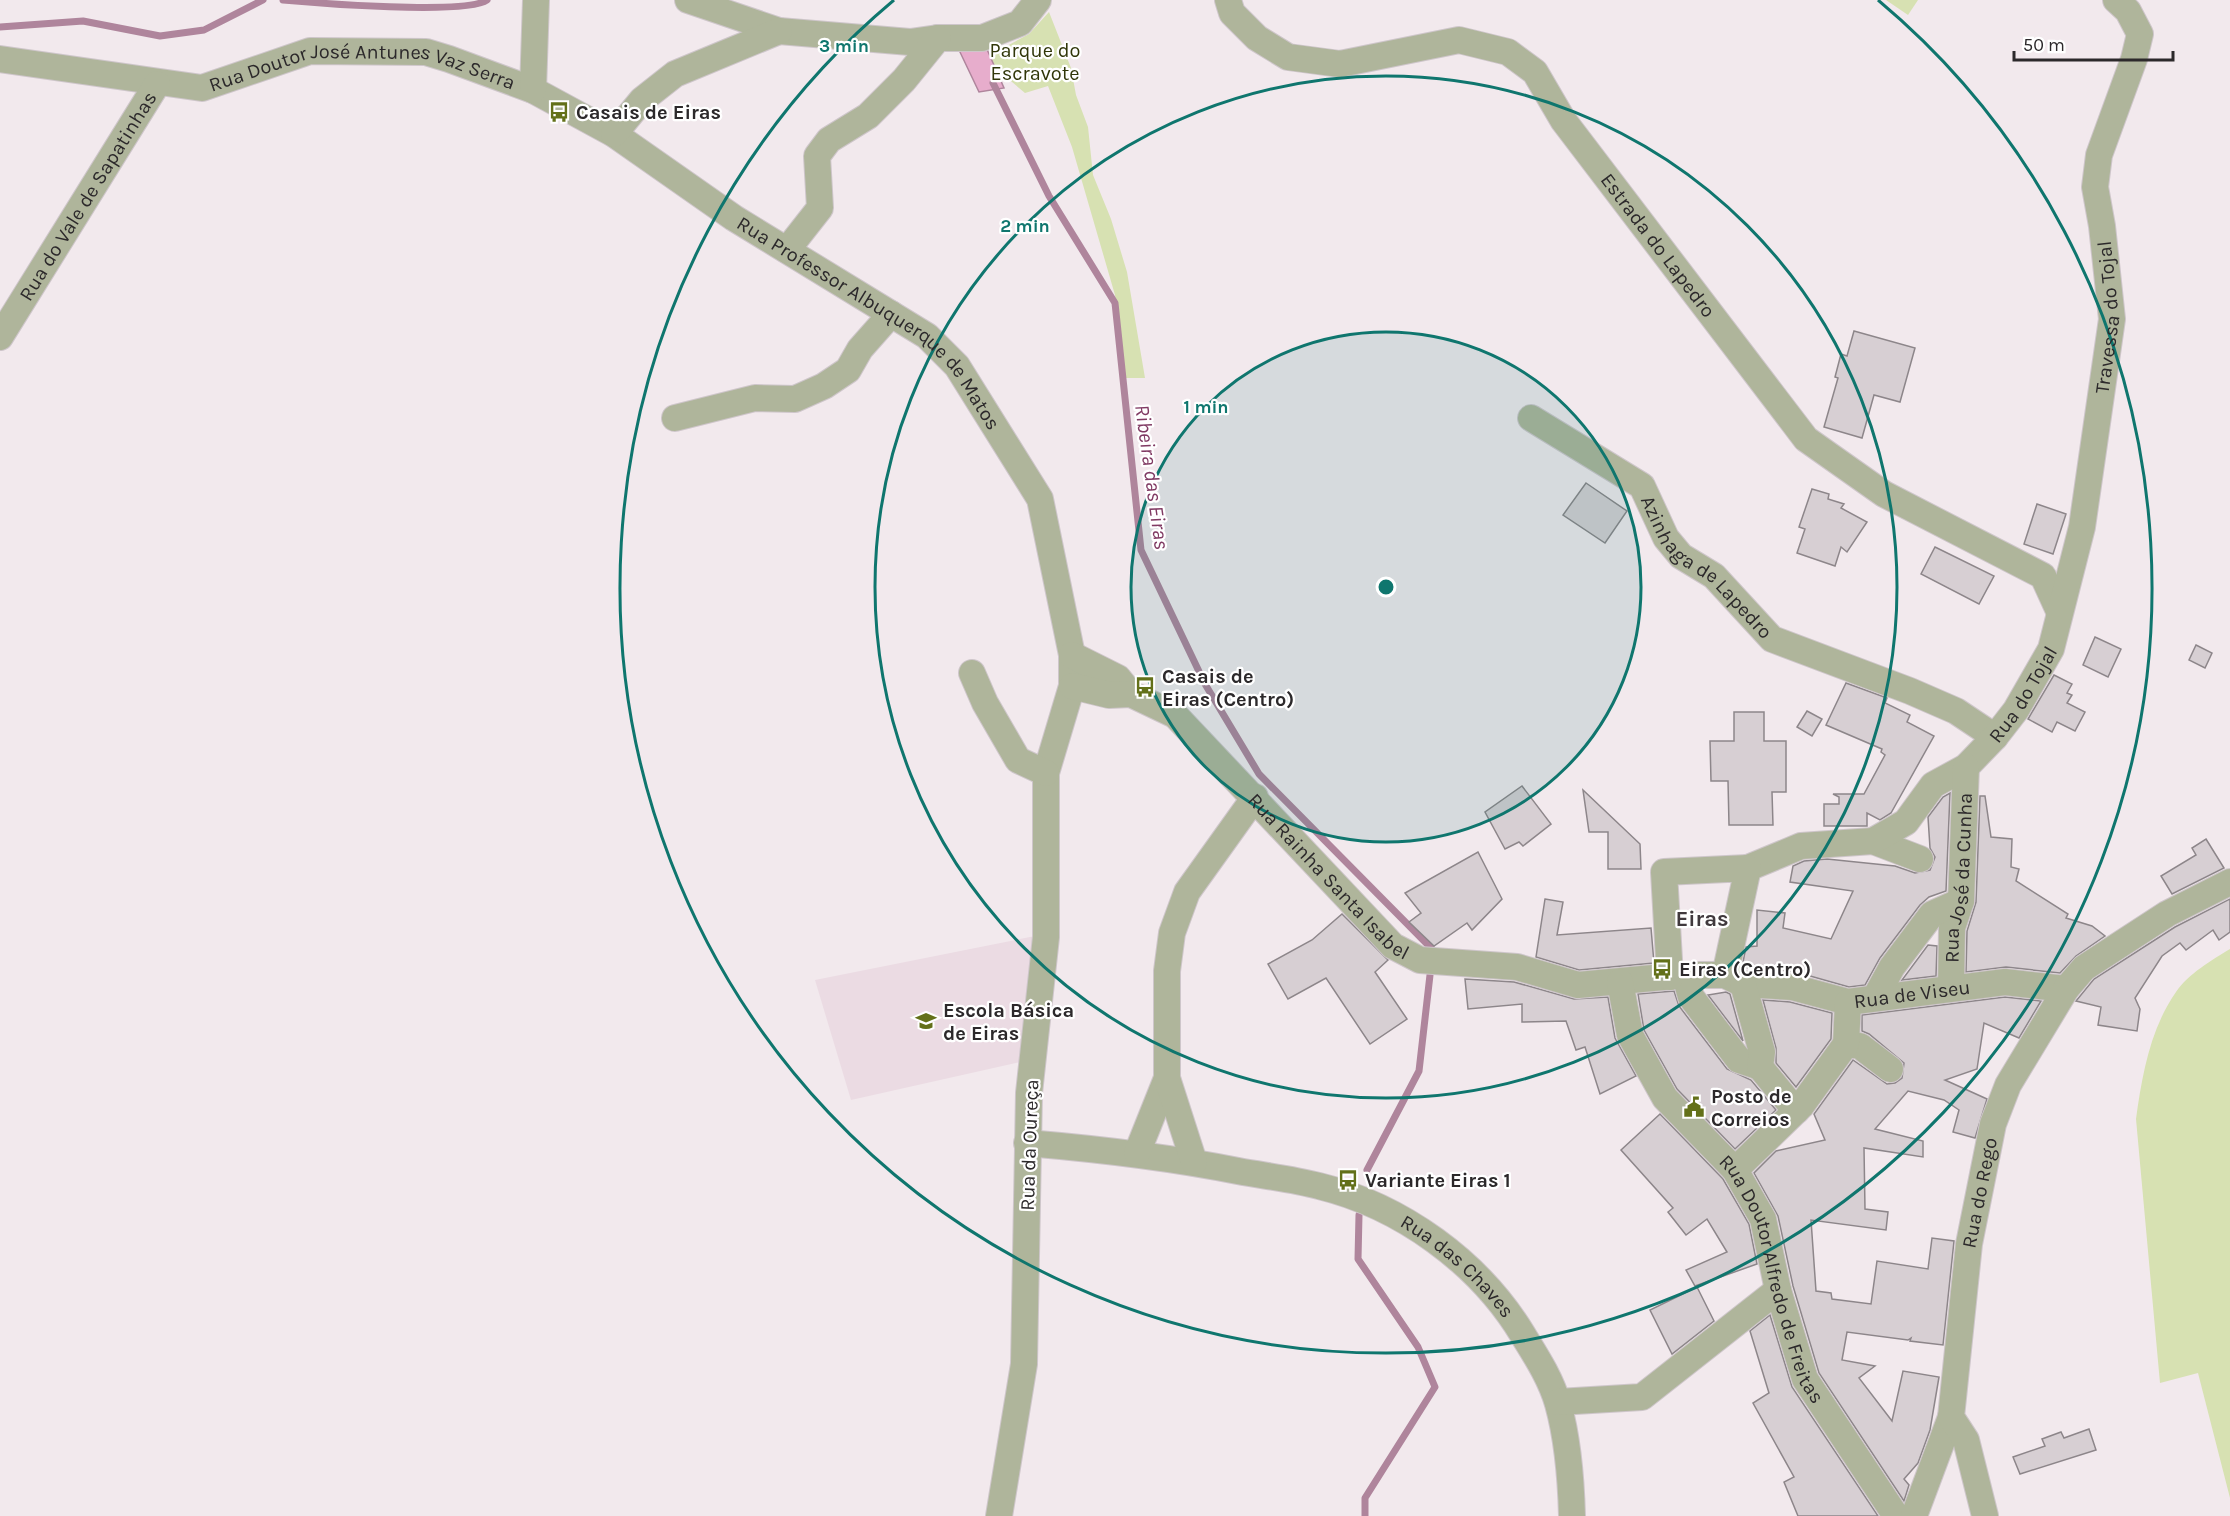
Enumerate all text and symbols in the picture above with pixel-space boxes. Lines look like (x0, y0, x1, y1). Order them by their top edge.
scale bar (2014, 24, 2173, 62)
text: 50 m (2023, 34, 2065, 56)
text: 3 min (819, 35, 869, 57)
park label: Parque do Escravote (990, 39, 1080, 85)
text: Rua Doutor José Antunes Vaz Serra (206, 40, 518, 97)
street label: Rua Doutor José Antunes Vaz Serra (205, 76, 521, 100)
street label: Rua do Vale de Sapatinhas (14, 87, 161, 305)
bus stop icon: Casais de Eiras (547, 100, 571, 124)
place label: Casais de Eiras (576, 101, 721, 124)
street label: Estrada do Lapedro (1596, 169, 1720, 322)
street label: Rua Professor Albuquerque de Matos (733, 212, 1005, 434)
text: 2 min (1000, 215, 1050, 237)
street label: Travessa do Tojal (2090, 240, 2124, 395)
text: 1 min (1183, 396, 1229, 418)
water label: Ribeira das Eiras (1130, 403, 1174, 551)
street label: Azinhaga de Lapedro (1636, 492, 1777, 644)
centre of rings (1376, 577, 1396, 597)
street label: Rua do Tojal (1984, 642, 2062, 747)
place label: Casais de Eiras (Centro) (1162, 665, 1294, 711)
bus stop icon: Casais de Eiras (Centro) (1133, 675, 1157, 699)
street label: Rua Rainha Santa Isabel (1243, 789, 1413, 964)
street label: Rua José da Cunha (1940, 792, 1977, 963)
district label: Eiras (1675, 906, 1729, 932)
bus stop icon: Eiras (Centro) (1650, 957, 1674, 981)
place label: Eiras (Centro) (1679, 958, 1811, 981)
street label: Rua de Viseu (1853, 976, 1972, 1013)
place label: Escola Básica de Eiras (943, 999, 1074, 1045)
school or university icon: Escola Básica de Eiras (914, 1009, 938, 1033)
street label: Rua da Oureça (1016, 1079, 1043, 1211)
place label: Posto de Correios (1711, 1085, 1792, 1131)
public building icon: Posto de Correios (1682, 1095, 1706, 1119)
street label: Rua do Rego (1957, 1135, 2002, 1250)
street label: Rua Doutor Alfredo de Freitas (1714, 1150, 1829, 1408)
bus stop icon: Variante Eiras 1 (1336, 1168, 1360, 1192)
place label: Variante Eiras 1 (1365, 1169, 1511, 1192)
street label: Rua das Chaves (1397, 1210, 1519, 1322)

